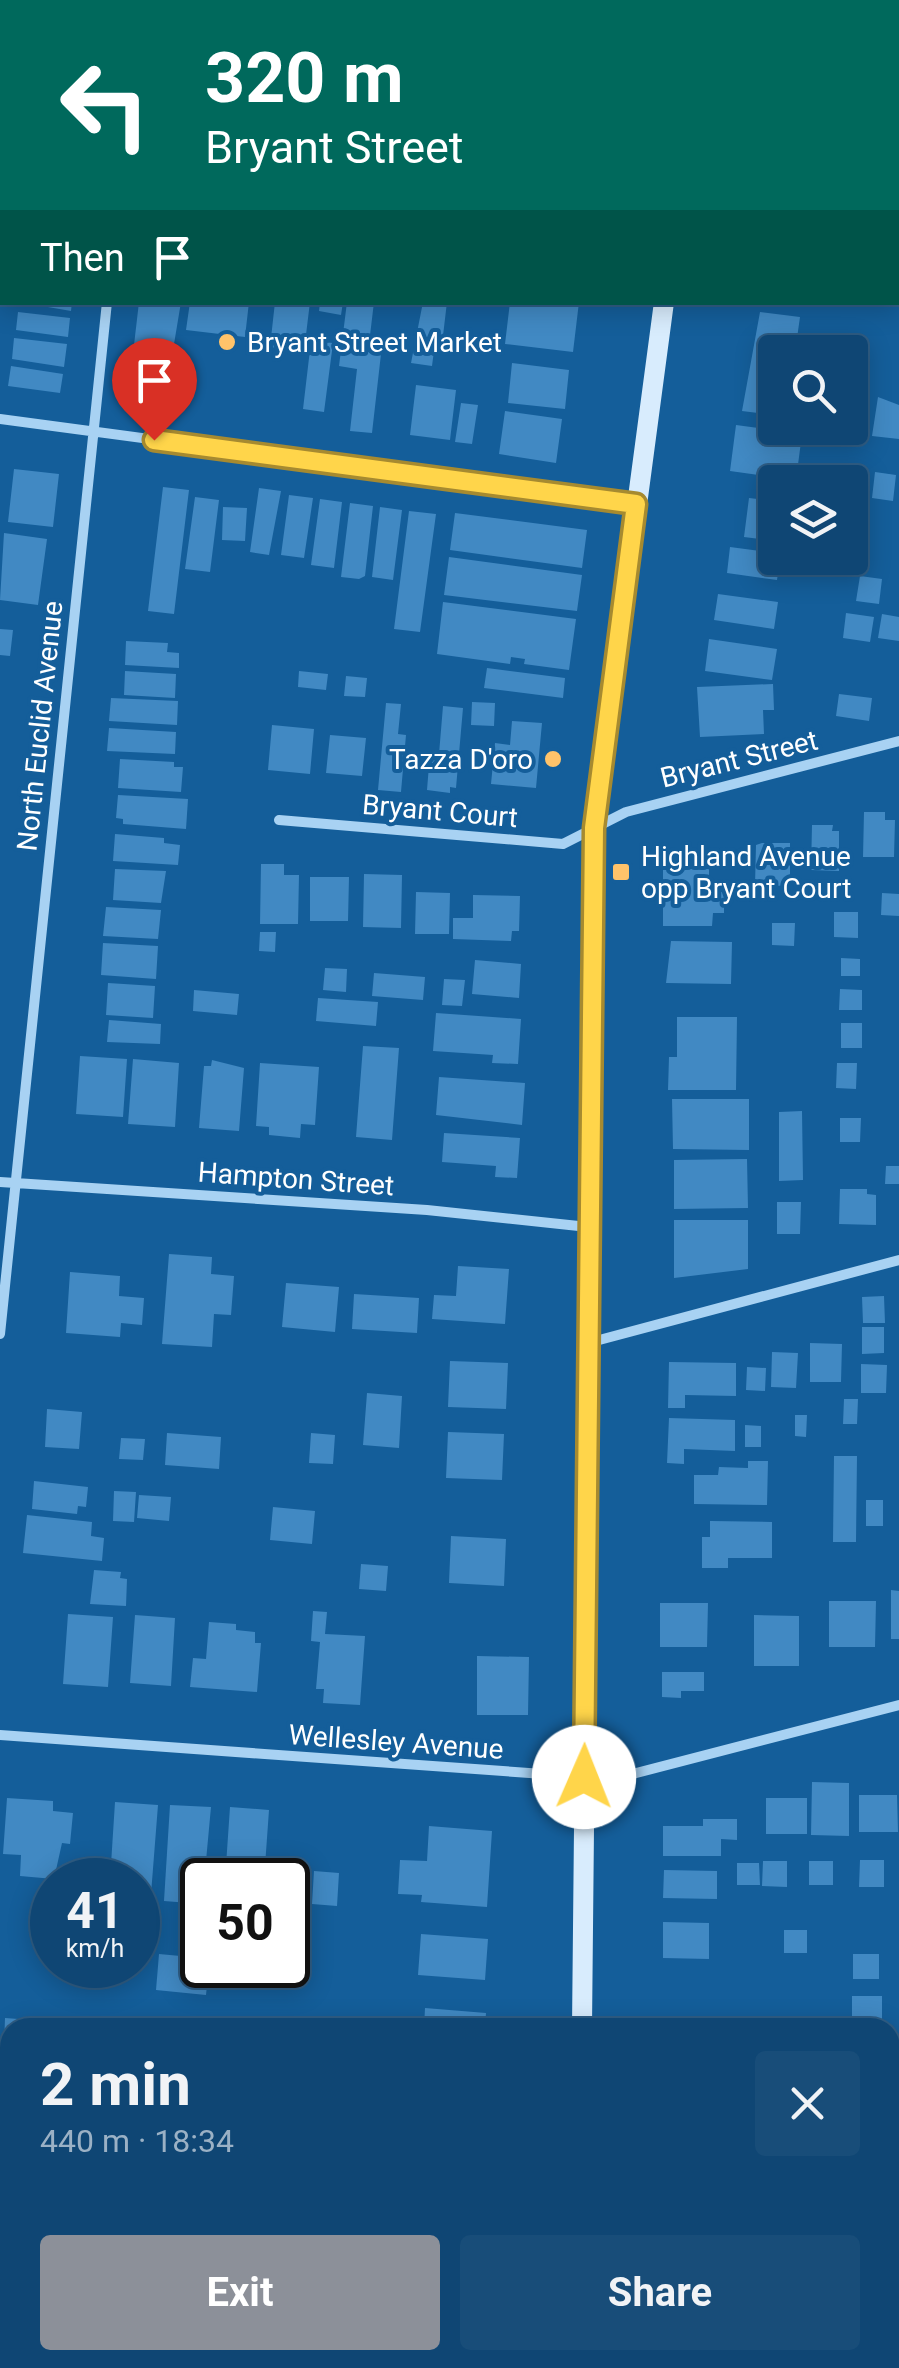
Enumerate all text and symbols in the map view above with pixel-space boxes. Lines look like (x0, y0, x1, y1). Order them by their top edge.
text: 320 m (205, 37, 404, 119)
icon: left (40, 40, 170, 170)
text: Bryant Street (205, 121, 464, 174)
icon: arrive (145, 230, 200, 285)
text: Then (40, 236, 125, 280)
place label: Bryant Street Market (247, 326, 502, 359)
marker: Bryant Street Market (216, 331, 238, 353)
map controls (758, 335, 868, 575)
button: search (758, 335, 868, 445)
pin (112, 338, 197, 441)
icon: arrive (127, 353, 182, 408)
button: layers (758, 465, 868, 575)
street label: North Euclid Avenue (10, 599, 70, 853)
street label: Bryant Street (657, 724, 821, 794)
place label: Tazza D'oro (389, 743, 533, 776)
marker: Tazza D'oro (542, 748, 564, 770)
street label: Bryant Court (361, 788, 519, 834)
place label: Highland Avenue opp Bryant Court (641, 840, 851, 905)
marker: Highland Avenue opp Bryant Court (610, 861, 632, 883)
street label: Hampton Street (197, 1156, 395, 1202)
street label: Wellesley Avenue (287, 1718, 505, 1766)
position arrow (532, 1725, 636, 1829)
speed limit sign: 50 (180, 1858, 310, 1988)
text: 41 (66, 1882, 124, 1940)
text: km/h (66, 1934, 124, 1963)
text: 2 min (40, 2049, 191, 2120)
button: close (755, 2051, 860, 2156)
text: 440 m · 18:34 (40, 2122, 234, 2160)
button: Exit (40, 2235, 440, 2350)
button: Share (460, 2235, 860, 2350)

